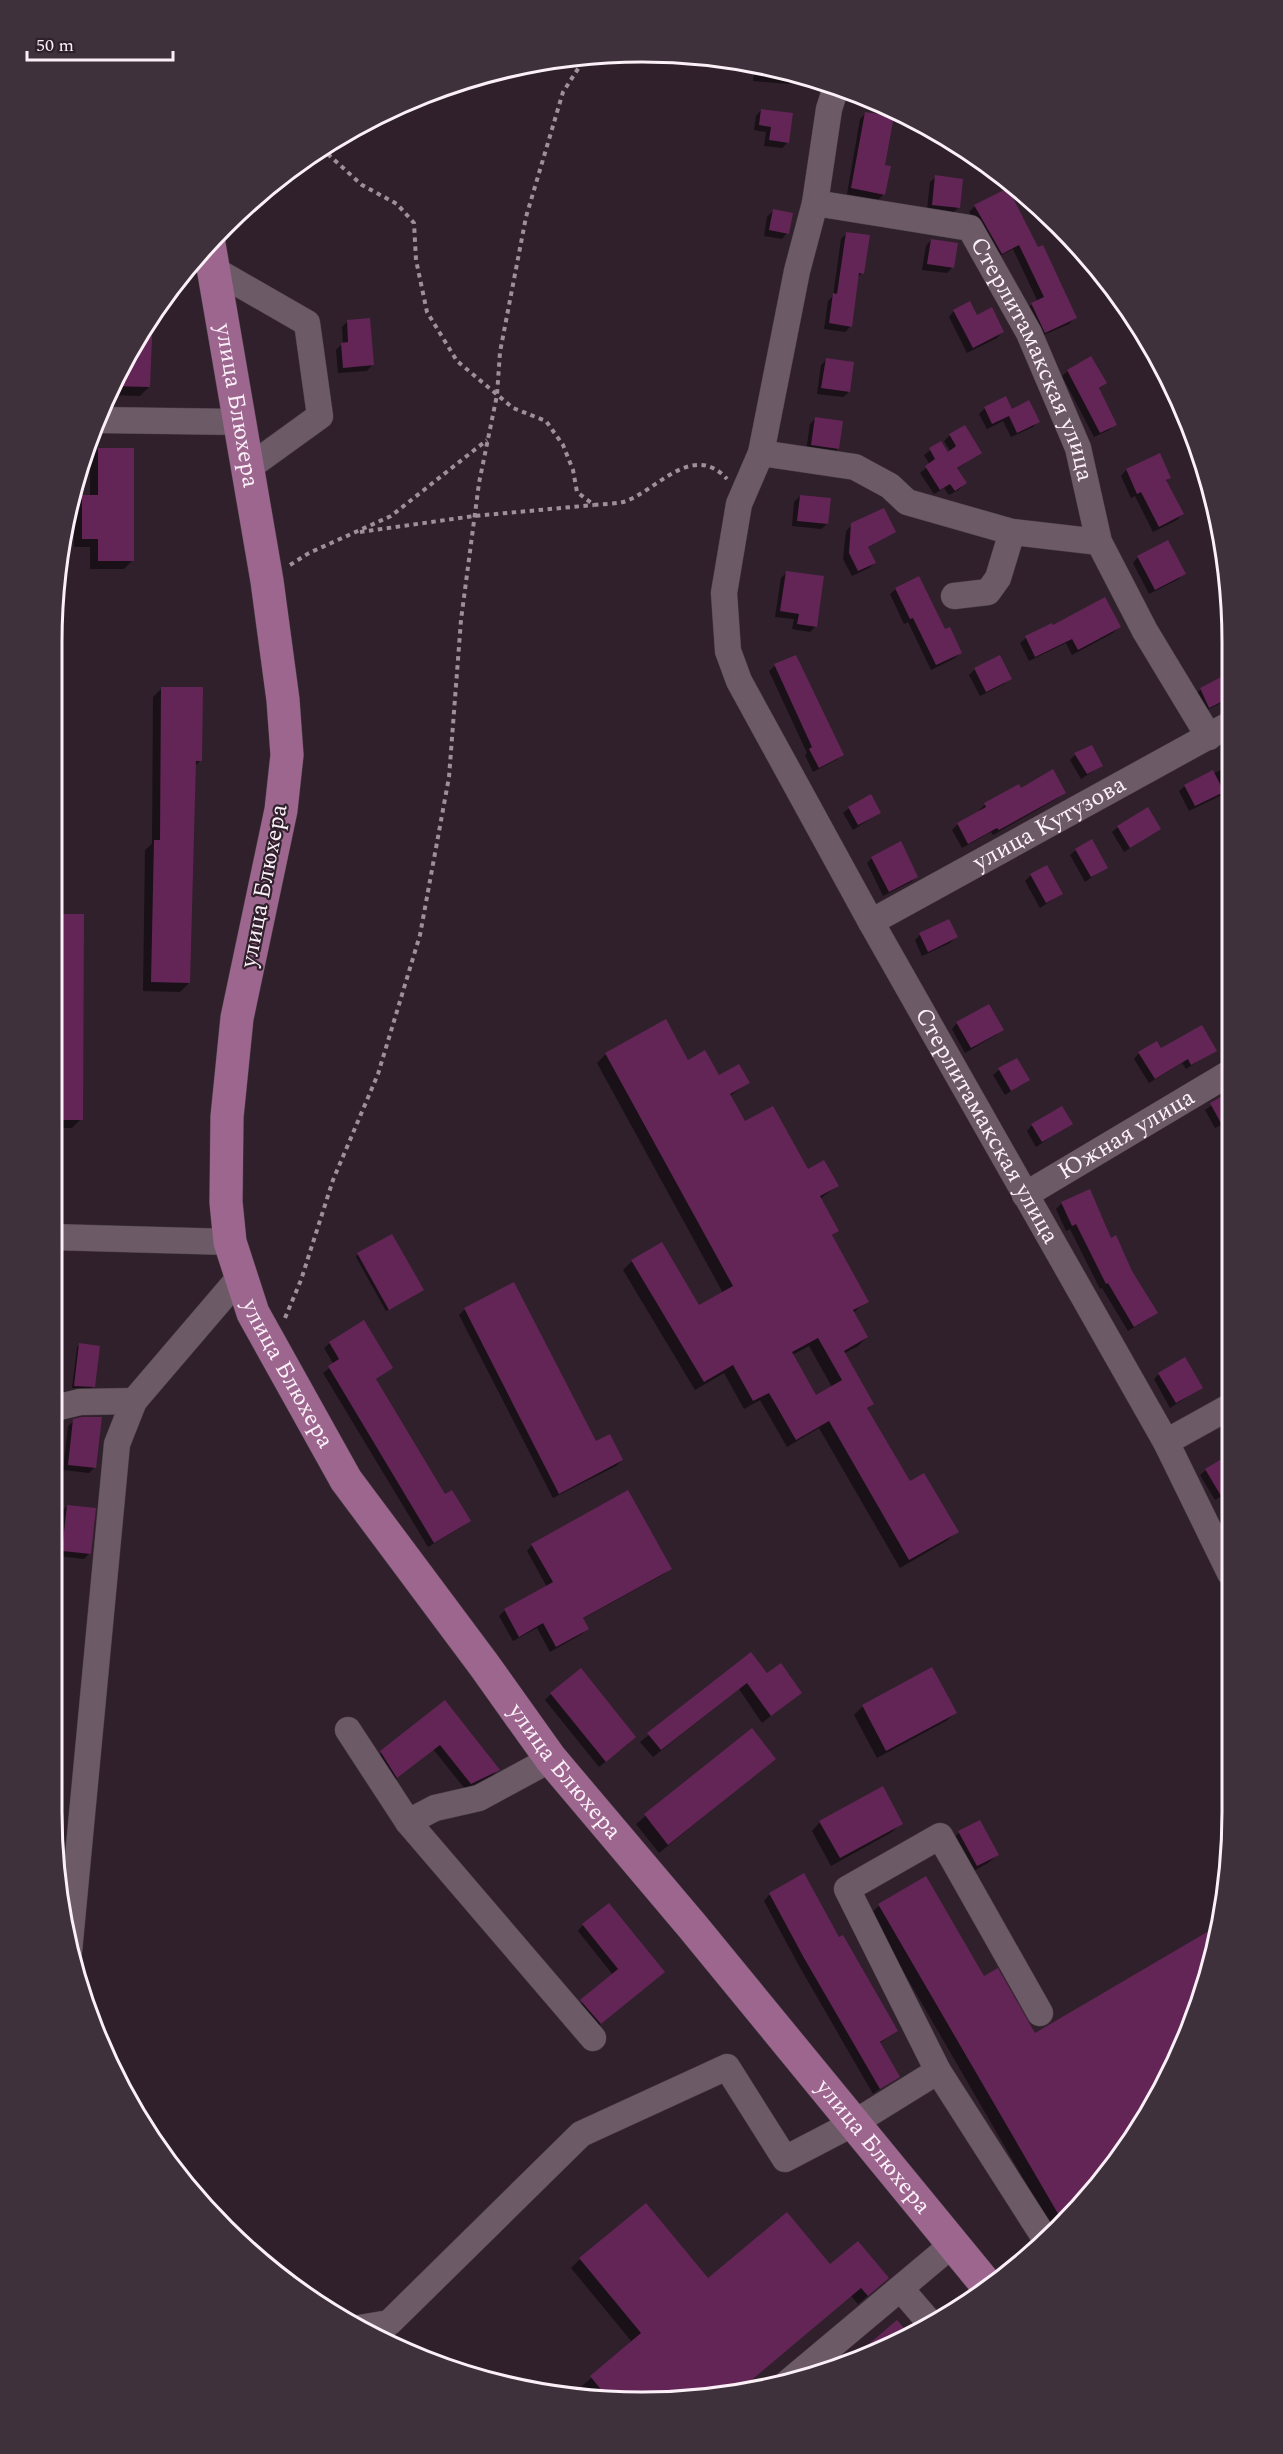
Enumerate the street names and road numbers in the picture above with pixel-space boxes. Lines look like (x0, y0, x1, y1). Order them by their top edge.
street label: Стерлитамакская улица (961, 230, 1103, 485)
street label: улица Блюхера (205, 320, 269, 491)
street label: улица Кутузова (966, 767, 1133, 881)
street label: улица Блюхера (230, 801, 298, 972)
street label: Стерлитамакская улица (905, 1001, 1068, 1251)
street label: Южная улица (1051, 1080, 1202, 1189)
street label: улица Блюхера (231, 1294, 343, 1455)
street label: улица Блюхера (498, 1695, 630, 1848)
street label: улица Блюхера (806, 2070, 940, 2223)

